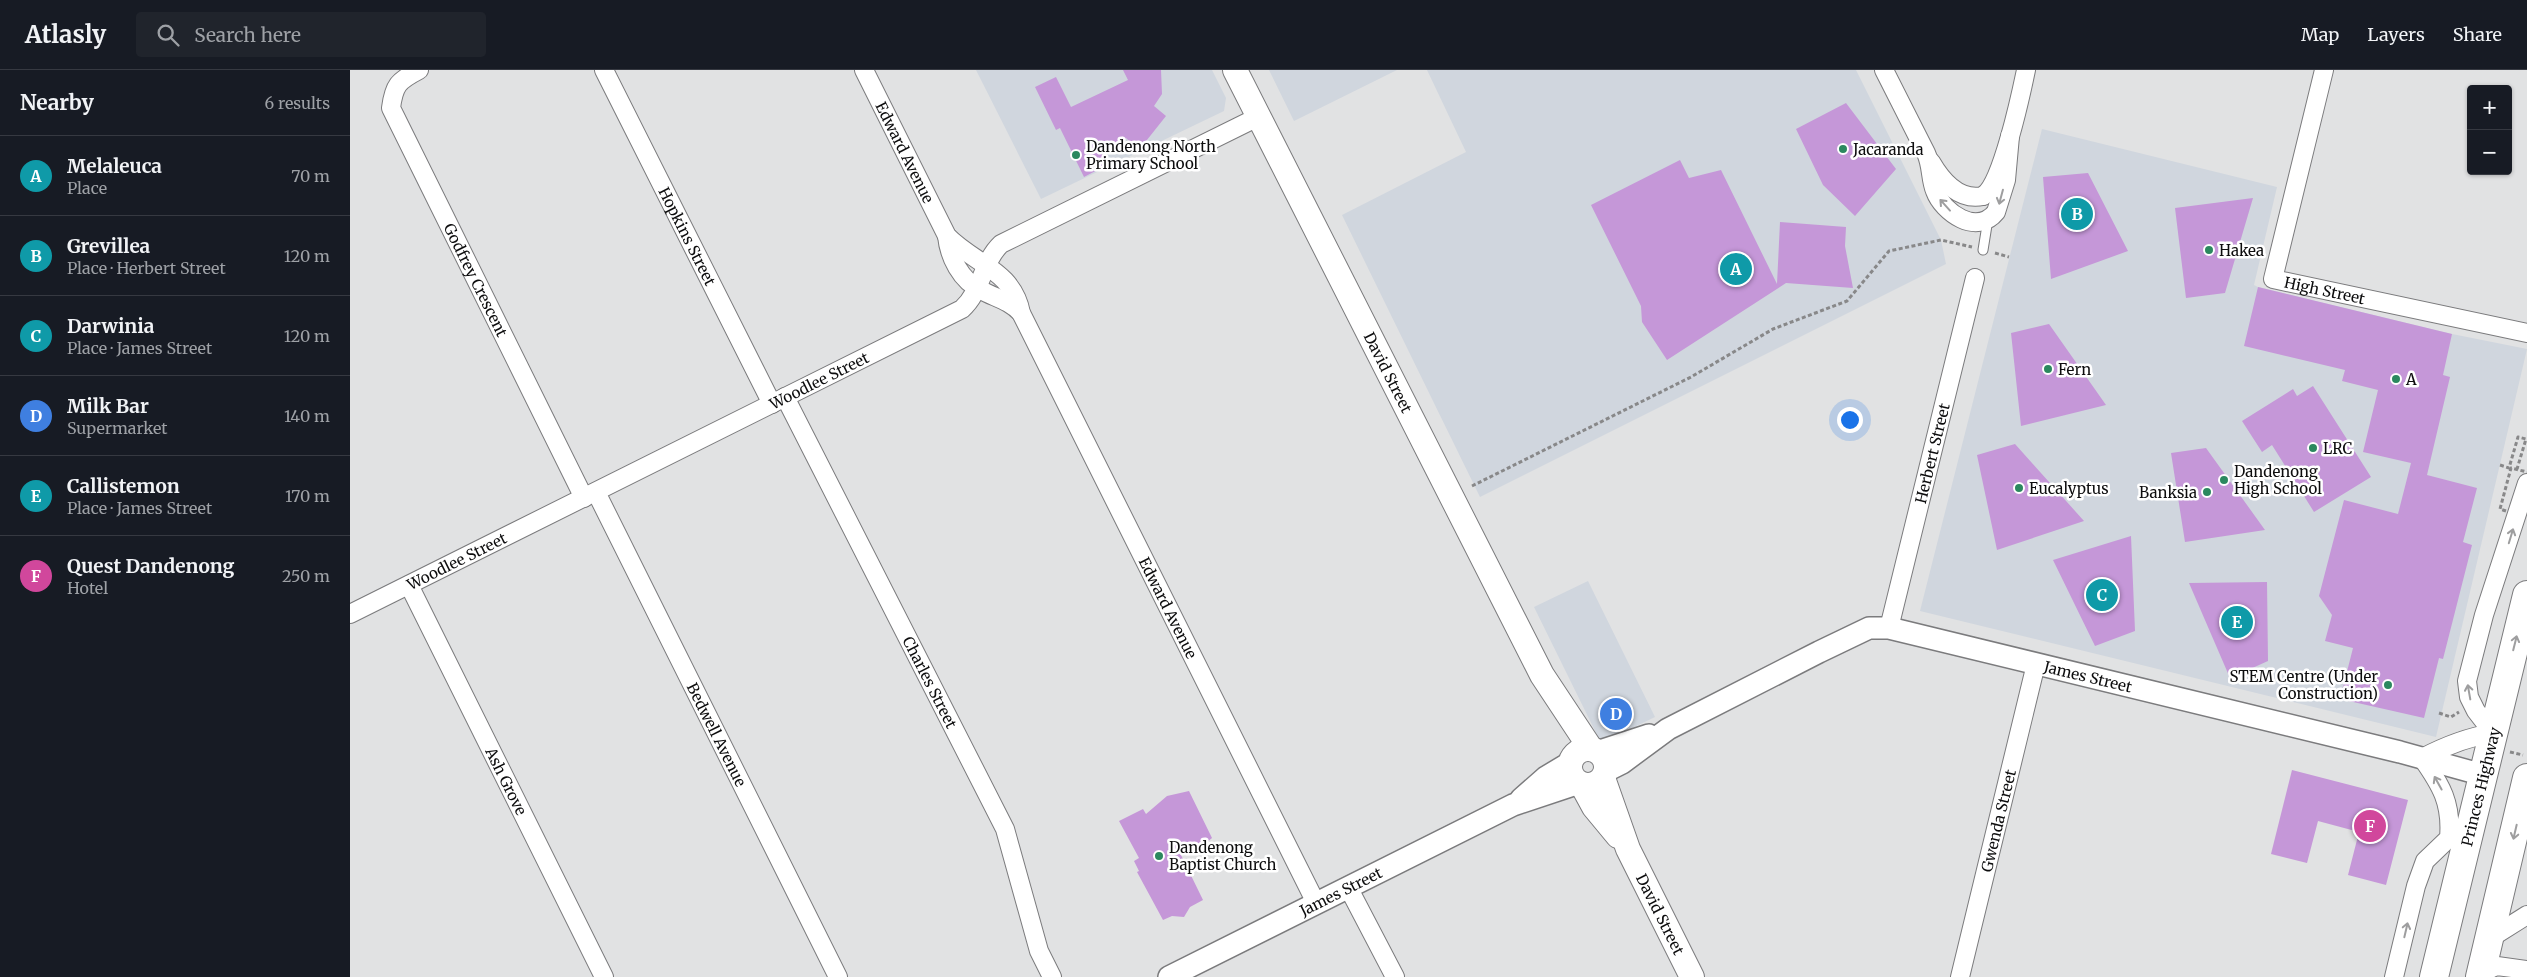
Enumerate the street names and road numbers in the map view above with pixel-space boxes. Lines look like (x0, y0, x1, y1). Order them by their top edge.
street label: Edward Avenue (872, 98, 939, 206)
street label: Hopkins Street (655, 184, 720, 289)
street label: Godfrey Crescent (440, 220, 512, 340)
street label: High Street (2283, 272, 2367, 308)
street label: David Street (1360, 329, 1417, 416)
street label: Woodlee Street (765, 347, 872, 413)
street label: Herbert Street (1910, 401, 1953, 505)
street label: Woodlee Street (403, 528, 510, 594)
street label: Edward Avenue (1135, 554, 1202, 662)
street label: Charles Street (899, 633, 962, 731)
street label: James Street (2041, 656, 2134, 696)
street label: Bedwell Avenue (683, 679, 751, 790)
street label: Princes Highway (2457, 725, 2504, 848)
street label: Ash Grove (481, 743, 531, 818)
street label: Gwenda Street (1976, 767, 2020, 874)
street label: James Street (1295, 862, 1385, 920)
street label: David Street (1632, 870, 1689, 958)

